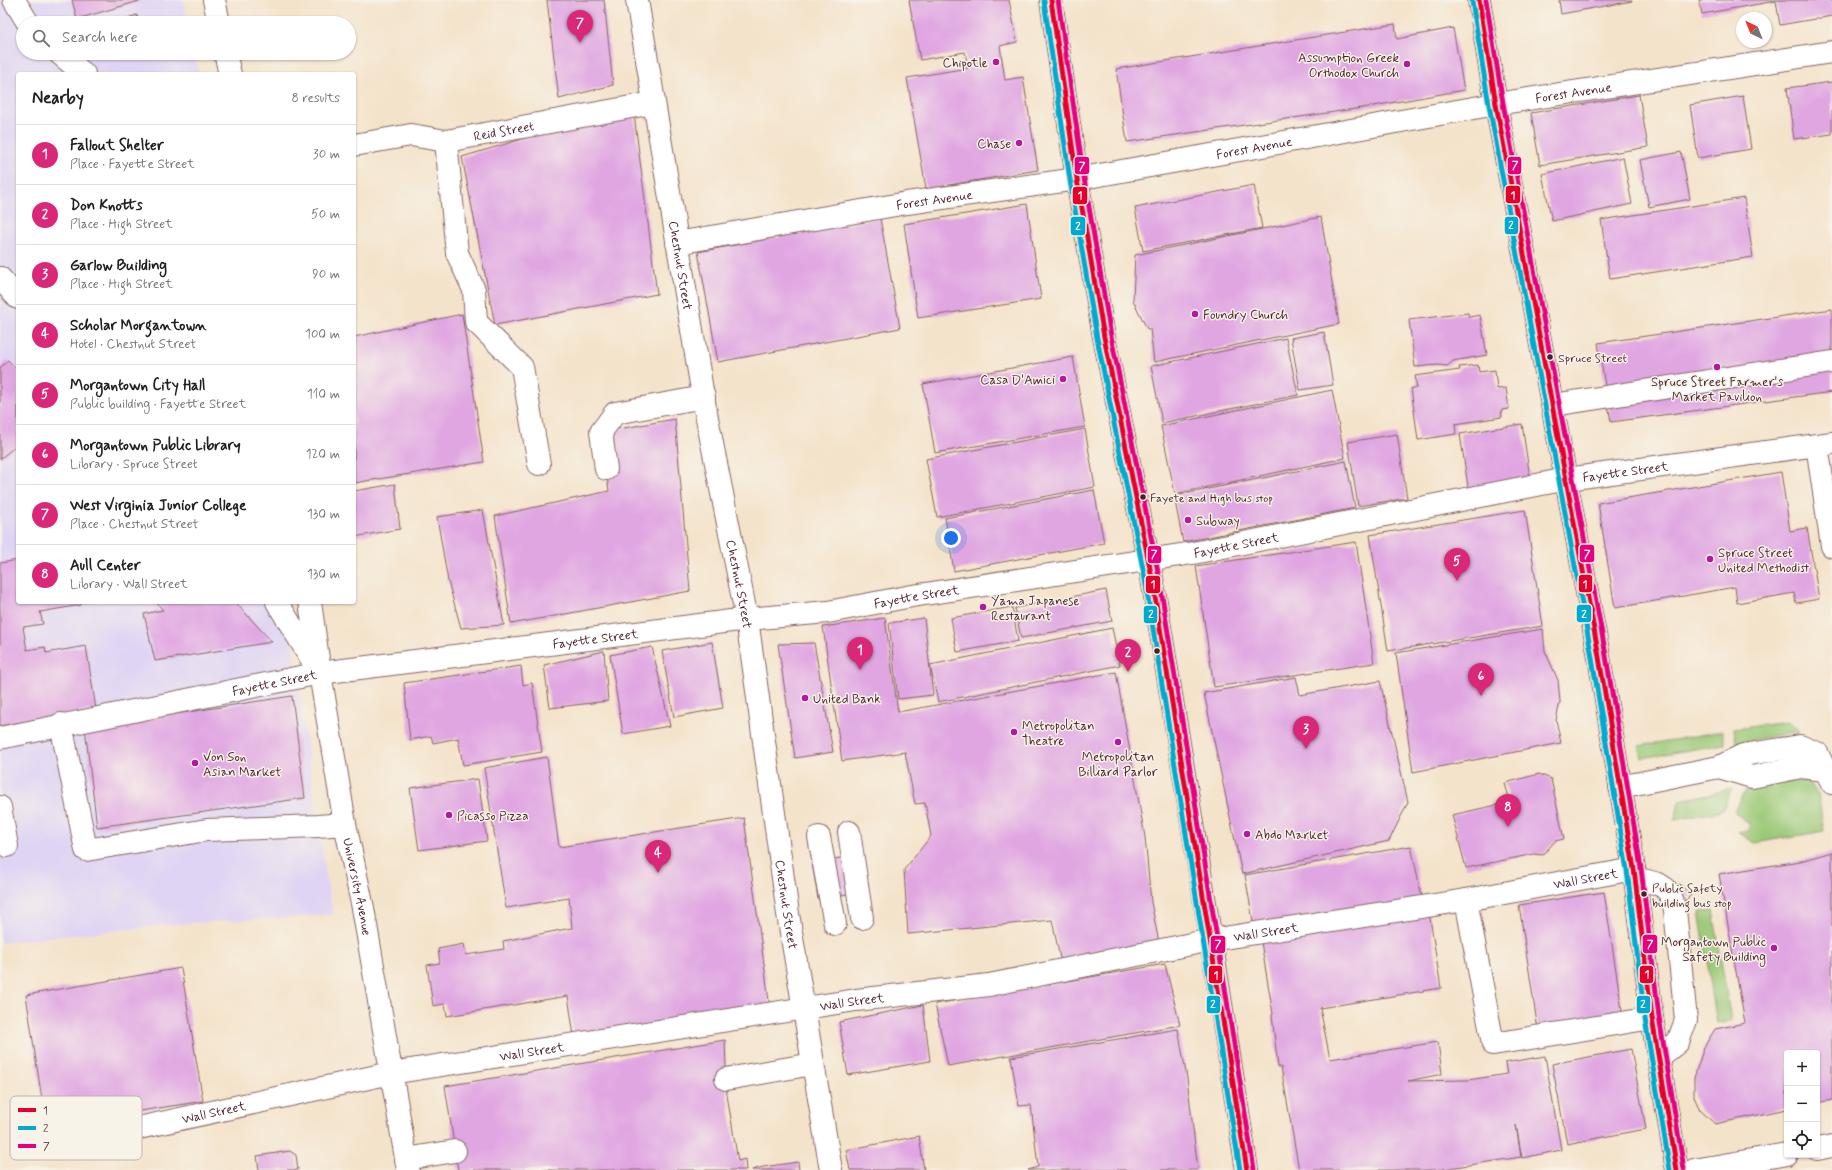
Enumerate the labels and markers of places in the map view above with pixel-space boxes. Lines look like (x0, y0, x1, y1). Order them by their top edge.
pin: 7 (567, 10, 593, 43)
place label: Assumption Greek Orthodox Church (1298, 50, 1399, 82)
place label: Chipotle (943, 55, 988, 72)
marker: Chipotle (991, 57, 1001, 67)
marker: Assumption Greek Orthodox Church (1402, 59, 1412, 69)
place label: Chase (977, 136, 1011, 153)
marker: Chase (1014, 138, 1024, 148)
place label: Foundry Church (1203, 307, 1288, 324)
marker: Foundry Church (1190, 309, 1200, 319)
place label: Spruce Street (1558, 351, 1628, 367)
marker: Spruce Street (1545, 352, 1555, 362)
marker: Spruce Street Farmer's Market Pavilion (1712, 362, 1722, 372)
place label: Casa D'Amici (980, 372, 1055, 389)
marker: Casa D'Amici (1058, 374, 1068, 384)
place label: Spruce Street Farmer's Market Pavilion (1651, 374, 1783, 406)
place label: Fayete and High bus stop (1150, 491, 1273, 507)
marker: Fayete and High bus stop (1138, 492, 1148, 502)
place label: Subway (1196, 513, 1240, 530)
marker: Subway (1183, 515, 1193, 525)
place label: Spruce Street United Methodist (1718, 545, 1809, 577)
pin: 5 (1444, 548, 1470, 581)
marker: Spruce Street United Methodist (1705, 554, 1715, 564)
place label: Yama Japanese Restaurant (991, 593, 1080, 625)
marker: Yama Japanese Restaurant (978, 602, 988, 612)
pin: 1 (847, 637, 873, 670)
pin: 2 (1115, 639, 1141, 672)
unlabelled marker (1152, 646, 1162, 656)
pin: 6 (1468, 663, 1494, 696)
place label: United Bank (813, 691, 881, 708)
marker: United Bank (800, 693, 810, 703)
pin: 3 (1293, 716, 1319, 749)
place label: Metropolitan Theatre (1022, 718, 1095, 750)
marker: Metropolitan Theatre (1009, 727, 1019, 737)
marker: Metropolitan Billiard Parlor (1113, 737, 1123, 747)
place label: Von Son Asian Market (203, 749, 281, 781)
place label: Metropolitan Billiard Parlor (1078, 749, 1159, 781)
marker: Von Son Asian Market (190, 758, 200, 768)
pin: 8 (1495, 794, 1521, 827)
place label: Picasso Pizza (457, 808, 529, 825)
marker: Picasso Pizza (444, 810, 454, 820)
place label: Abdo Market (1255, 827, 1328, 844)
marker: Abdo Market (1242, 829, 1252, 839)
pin: 4 (645, 840, 671, 873)
place label: Public Safety building bus stop (1652, 881, 1732, 913)
marker: Public Safety building bus stop (1639, 889, 1649, 899)
place label: Morgantown Public Safety Building (1661, 934, 1766, 967)
marker: Morgantown Public Safety Building (1769, 943, 1779, 953)

